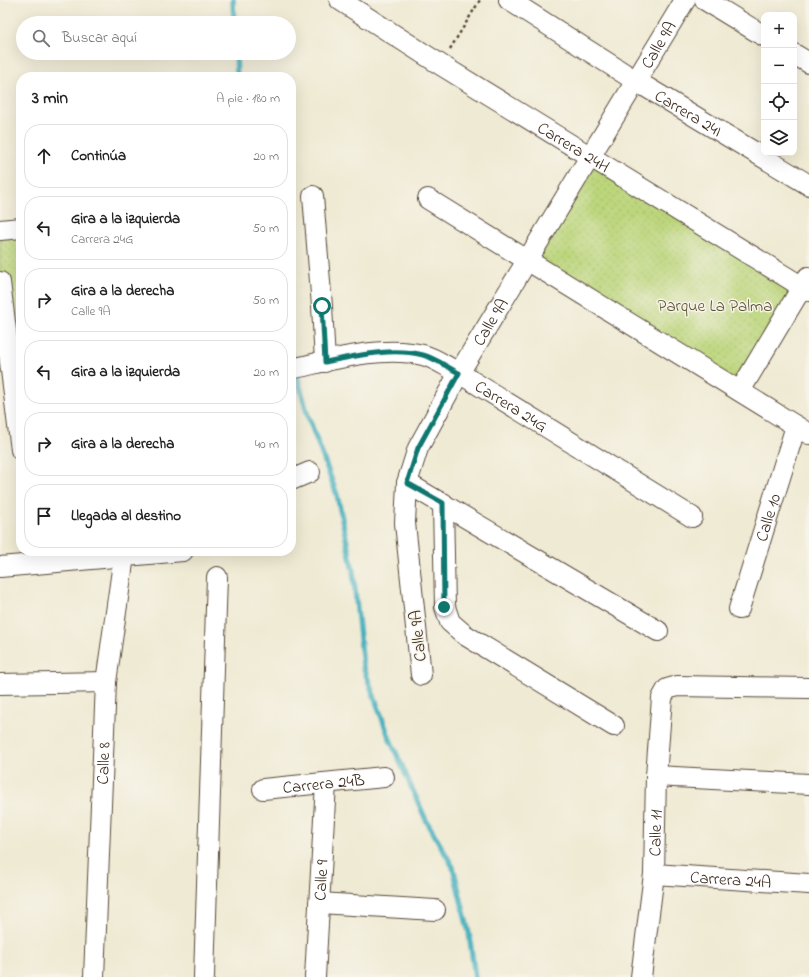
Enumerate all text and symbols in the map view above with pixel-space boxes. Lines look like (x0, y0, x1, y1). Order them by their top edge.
map controls (761, 12, 797, 156)
button: + (761, 12, 797, 48)
search box (16, 16, 296, 60)
street label: Calle 9A (635, 17, 683, 74)
icon: search (30, 27, 52, 49)
text: Buscar aquí (62, 27, 137, 49)
button: − (761, 48, 797, 84)
street label: Carrera 24I (649, 84, 726, 144)
button: locate (761, 84, 797, 120)
text: 3 min (32, 86, 68, 111)
text: A pie · 180 m (216, 89, 280, 108)
street label: Carrera 24H (532, 116, 614, 180)
button: layers (761, 120, 797, 156)
icon: ahead (33, 145, 55, 167)
text: Continúa (71, 145, 126, 167)
text: 20 m (254, 147, 279, 166)
text: Gira a la izquierda (71, 208, 180, 230)
icon: left (33, 217, 55, 239)
text: 50 m (253, 219, 279, 238)
text: Carrera 24G (71, 230, 133, 249)
text: Gira a la derecha (71, 280, 174, 302)
icon: right (33, 289, 55, 311)
text: 50 m (253, 291, 279, 310)
street label: Calle 9A (467, 294, 515, 351)
park label: Parque La Palma (658, 294, 772, 319)
route start (313, 297, 331, 315)
text: Calle 9A (71, 302, 111, 321)
icon: left (33, 361, 55, 383)
text: Gira a la izquierda (71, 361, 180, 383)
text: 20 m (254, 363, 279, 382)
street label: Carrera 24G (469, 375, 552, 439)
icon: right (33, 433, 55, 455)
text: Gira a la derecha (71, 433, 174, 455)
text: 40 m (255, 435, 279, 454)
street label: Calle 10 (750, 491, 788, 545)
icon: arrive (33, 505, 55, 527)
text: Llegada al destino (71, 505, 181, 527)
route end (435, 598, 453, 616)
street label: Calle 9A (403, 609, 434, 663)
street label: Calle 8 (91, 741, 118, 785)
street label: Carrera 24B (282, 768, 366, 801)
street label: Calle 11 (643, 809, 669, 857)
street label: Calle 9 (308, 859, 336, 902)
street label: Carrera 24A (689, 865, 772, 896)

